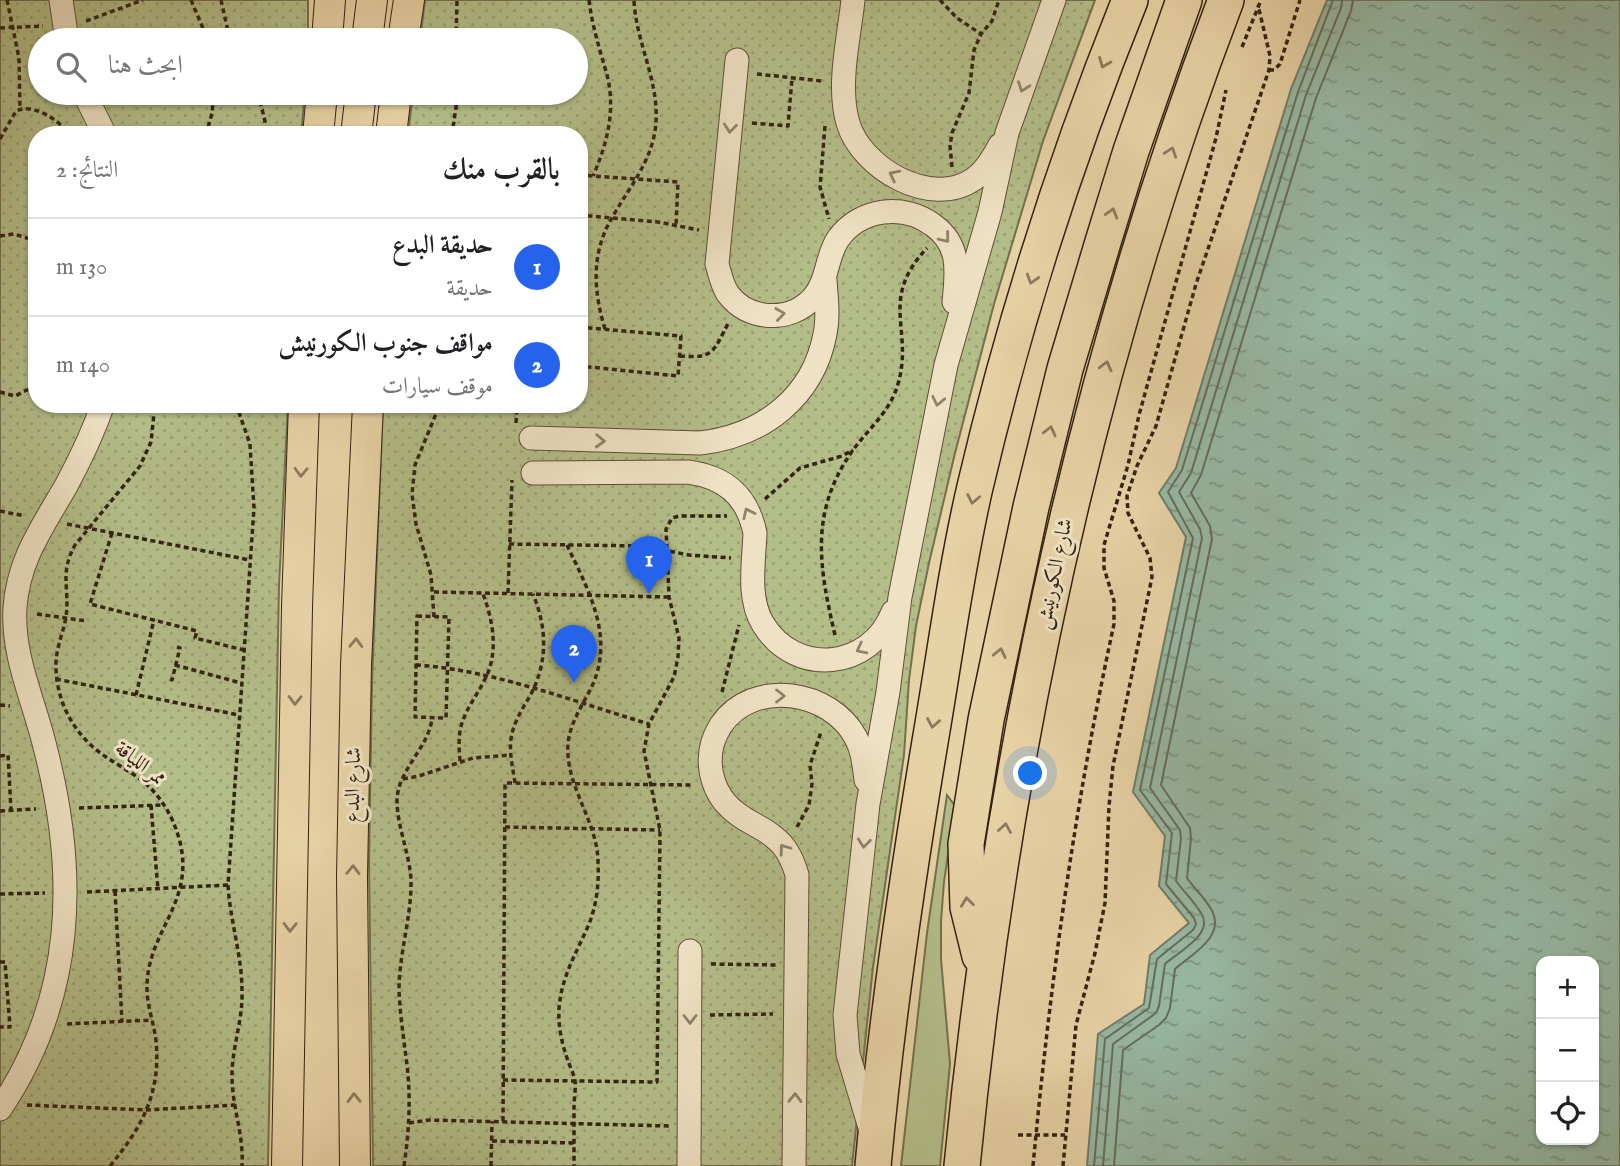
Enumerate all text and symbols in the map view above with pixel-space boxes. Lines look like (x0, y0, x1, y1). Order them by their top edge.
search box (28, 28, 588, 105)
icon: search (52, 48, 90, 86)
text: ابحث هنا (108, 49, 183, 82)
one-way arrow (1098, 57, 1112, 69)
one-way arrow (1017, 81, 1031, 93)
one-way arrow (723, 123, 738, 134)
one-way arrow (1163, 147, 1177, 159)
text: بالقرب منك (443, 152, 560, 190)
text: النتائج: 2 (56, 156, 118, 185)
one-way arrow (888, 169, 901, 183)
one-way arrow (1103, 207, 1118, 219)
text: حديقة البدع (392, 229, 493, 262)
one-way arrow (937, 230, 950, 242)
text: 130 m (56, 253, 107, 282)
text: 1 (533, 253, 541, 282)
one-way arrow (1026, 273, 1041, 285)
text: حديقة (446, 274, 493, 303)
one-way arrow (774, 307, 786, 322)
text: مواقف جنوب الكورنيش (278, 327, 493, 360)
text: 140 m (56, 351, 110, 380)
text: 2 (532, 351, 542, 380)
one-way arrow (1098, 361, 1112, 373)
text: موقف سيارات (382, 372, 493, 401)
one-way arrow (931, 395, 946, 407)
one-way arrow (1041, 426, 1056, 438)
one-way arrow (594, 433, 605, 448)
one-way arrow (294, 467, 309, 478)
one-way arrow (967, 493, 982, 505)
one-way arrow (742, 508, 756, 520)
street label: شارع الكورنيش (1030, 516, 1083, 632)
pin: 1 (626, 536, 672, 594)
pin: 2 (551, 625, 597, 683)
one-way arrow (349, 637, 364, 648)
one-way arrow (856, 641, 868, 655)
one-way arrow (991, 647, 1006, 659)
one-way arrow (775, 688, 786, 704)
one-way arrow (287, 695, 302, 706)
one-way arrow (926, 717, 941, 729)
street label: ممر اللياقة (109, 736, 171, 792)
street label: شارع البدع (340, 747, 371, 823)
your location (1013, 756, 1047, 790)
one-way arrow (997, 822, 1012, 834)
one-way arrow (856, 837, 871, 849)
one-way arrow (780, 844, 792, 857)
one-way arrow (345, 865, 361, 875)
one-way arrow (960, 896, 975, 908)
one-way arrow (283, 922, 298, 933)
map controls (1536, 956, 1599, 1145)
button: + (1536, 956, 1599, 1019)
one-way arrow (682, 1015, 698, 1025)
button: − (1536, 1019, 1599, 1082)
button: locate (1536, 1082, 1599, 1145)
one-way arrow (347, 1092, 362, 1103)
one-way arrow (787, 1092, 803, 1103)

